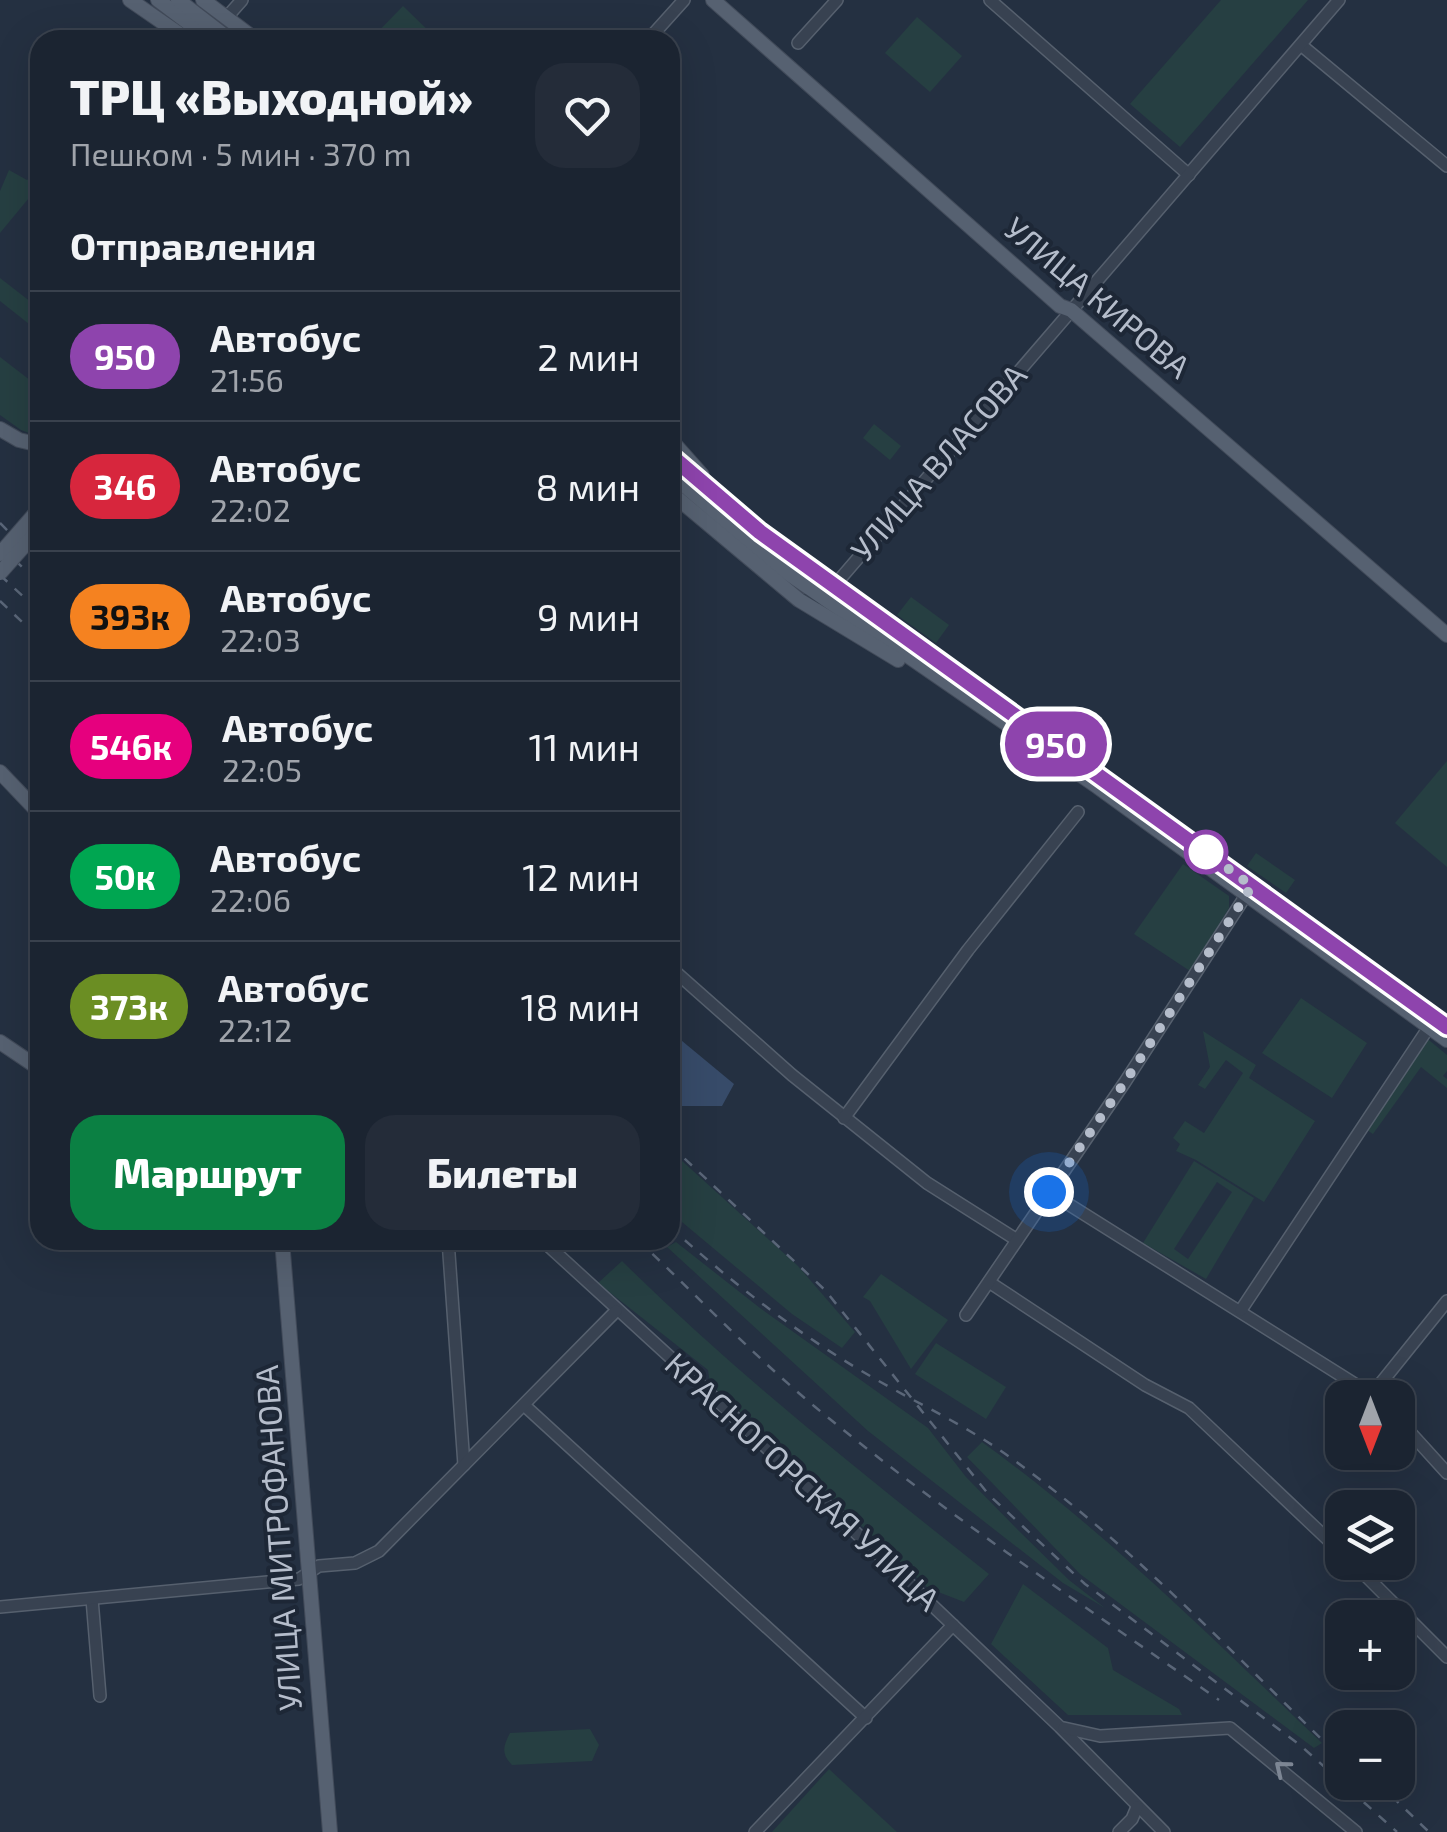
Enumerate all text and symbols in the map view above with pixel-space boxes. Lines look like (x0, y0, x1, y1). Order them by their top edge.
button: heart (535, 63, 640, 168)
text: ТРЦ «Выходной» (70, 67, 473, 125)
text: Пешком · 5 мин · 370 m (70, 134, 412, 172)
street label: УЛИЦА КИРОВА (998, 208, 1199, 385)
text: Отправления (70, 222, 317, 268)
text: Автобус (210, 314, 361, 360)
text: 2 мин (537, 333, 640, 379)
text: 950 (94, 335, 156, 377)
street label: УЛИЦА ВЛАСОВА (842, 356, 1033, 568)
text: 21:56 (210, 360, 284, 398)
text: Автобус (210, 444, 361, 490)
text: 8 мин (536, 463, 640, 509)
text: 346 (94, 465, 156, 507)
text: 22:02 (210, 490, 291, 528)
text: Автобус (220, 574, 371, 620)
text: 9 мин (537, 593, 640, 639)
text: 393к (90, 595, 170, 637)
text: 22:03 (220, 620, 301, 658)
text: Автобус (222, 704, 373, 750)
line badge: 950 (998, 712, 1114, 776)
text: 11 мин (528, 723, 640, 769)
text: 950 (1025, 723, 1087, 765)
text: 546к (90, 725, 172, 767)
text: 22:05 (222, 750, 302, 788)
unlabelled marker (1185, 831, 1227, 873)
text: Автобус (210, 834, 361, 880)
text: 12 мин (522, 853, 640, 899)
text: 50к (94, 855, 156, 897)
text: 22:06 (210, 880, 291, 918)
text: Автобус (218, 964, 369, 1010)
text: 18 мин (520, 983, 640, 1029)
text: 373к (90, 985, 168, 1027)
text: 22:12 (218, 1010, 292, 1048)
button: Маршрут (70, 1115, 345, 1230)
button: Билеты (365, 1115, 640, 1230)
your location (1024, 1167, 1074, 1217)
street label: КРАСНОГОРСКАЯ УЛИЦА (658, 1344, 948, 1618)
street label: УЛИЦА МИТРОФАНОВА (246, 1364, 308, 1712)
north arrow (1325, 1380, 1415, 1470)
map controls (1325, 1380, 1415, 1800)
button: layers (1325, 1490, 1415, 1580)
button: + (1325, 1600, 1415, 1690)
button: − (1325, 1710, 1415, 1800)
one-way arrow (1276, 1762, 1294, 1780)

